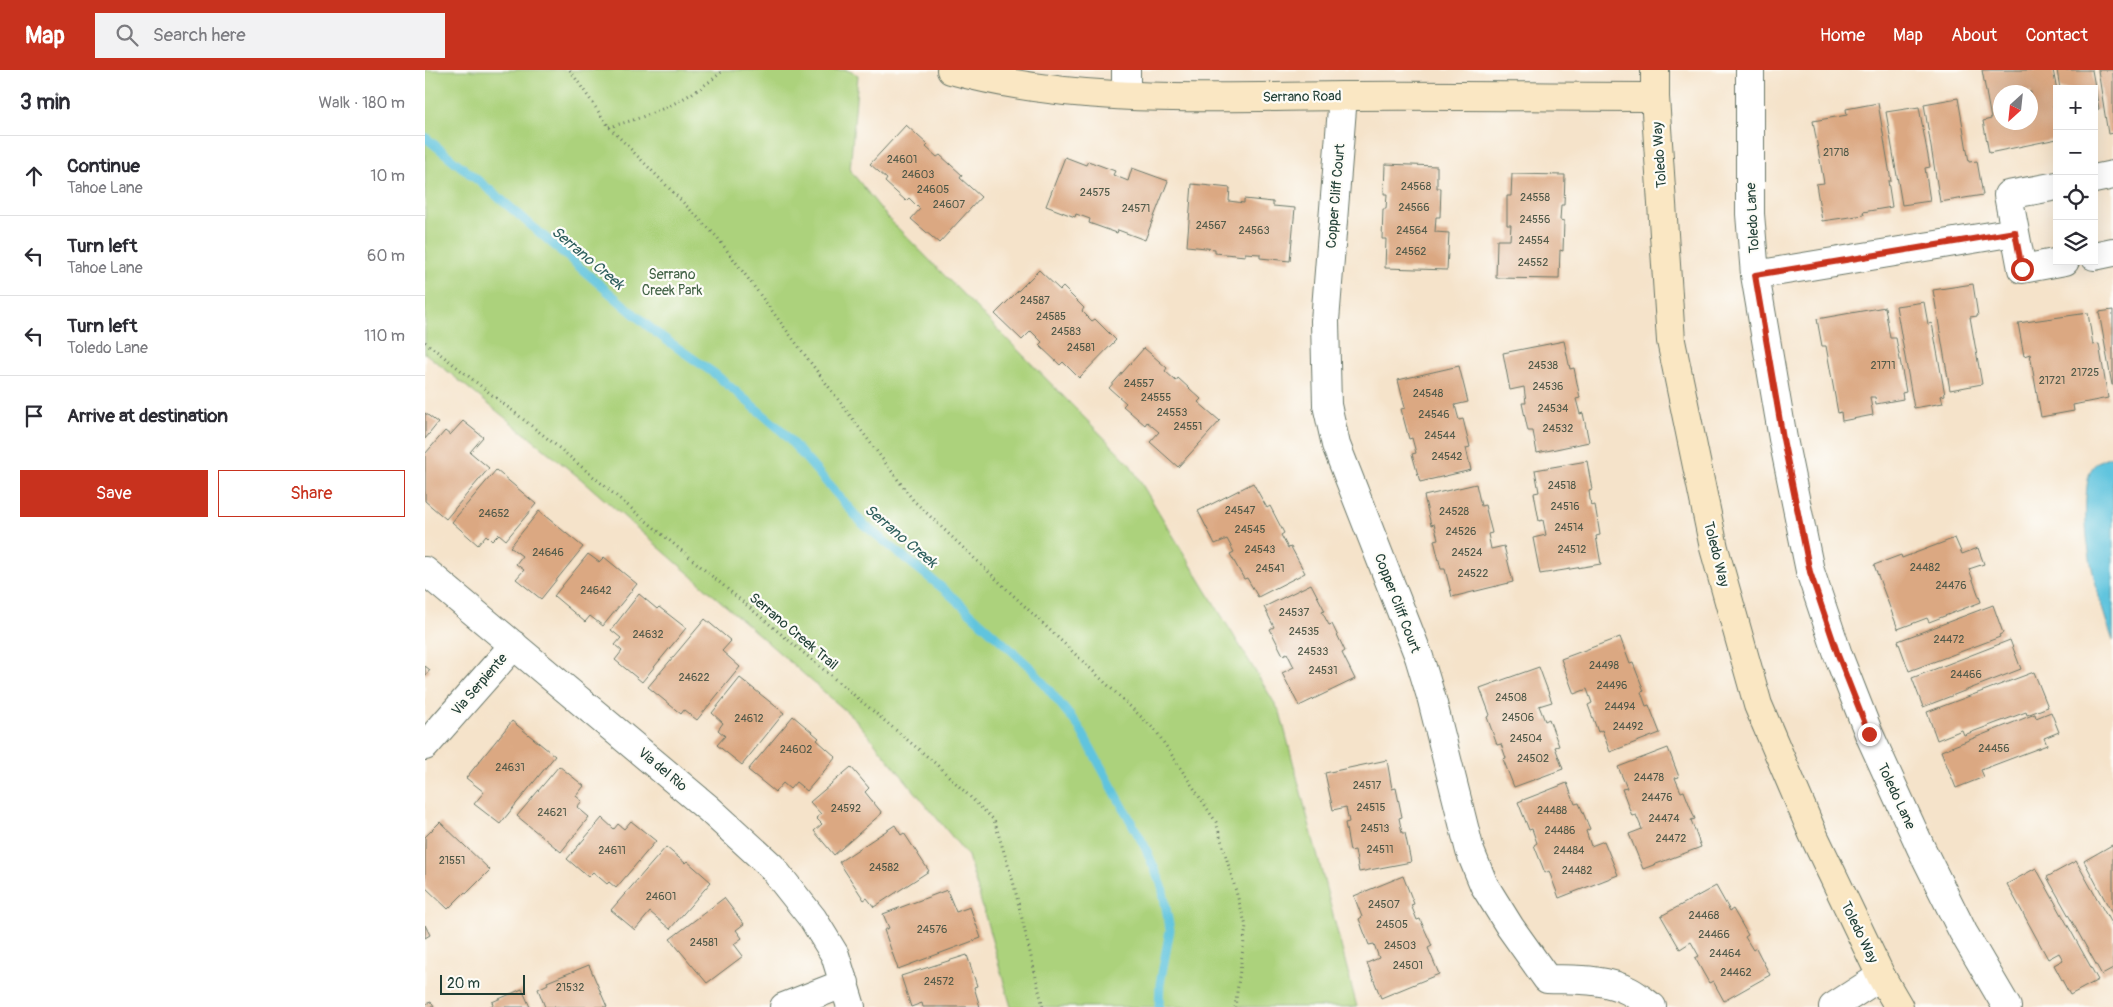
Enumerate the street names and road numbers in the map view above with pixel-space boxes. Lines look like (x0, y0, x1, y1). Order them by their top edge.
street label: Serrano Road (1262, 87, 1342, 106)
street label: Toledo Way (1649, 121, 1670, 189)
street label: Copper Cliff Court (1322, 143, 1349, 249)
street label: Toledo Lane (1742, 182, 1763, 254)
street label: Toledo Way (1700, 520, 1733, 588)
street label: Copper Cliff Court (1371, 551, 1424, 656)
street label: Serrano Creek Trail (746, 589, 842, 673)
street label: Via Serpiente (448, 650, 511, 719)
street label: Via del Rio (635, 744, 691, 795)
street label: Toledo Lane (1874, 761, 1919, 832)
street label: Toledo Way (1837, 899, 1882, 966)

